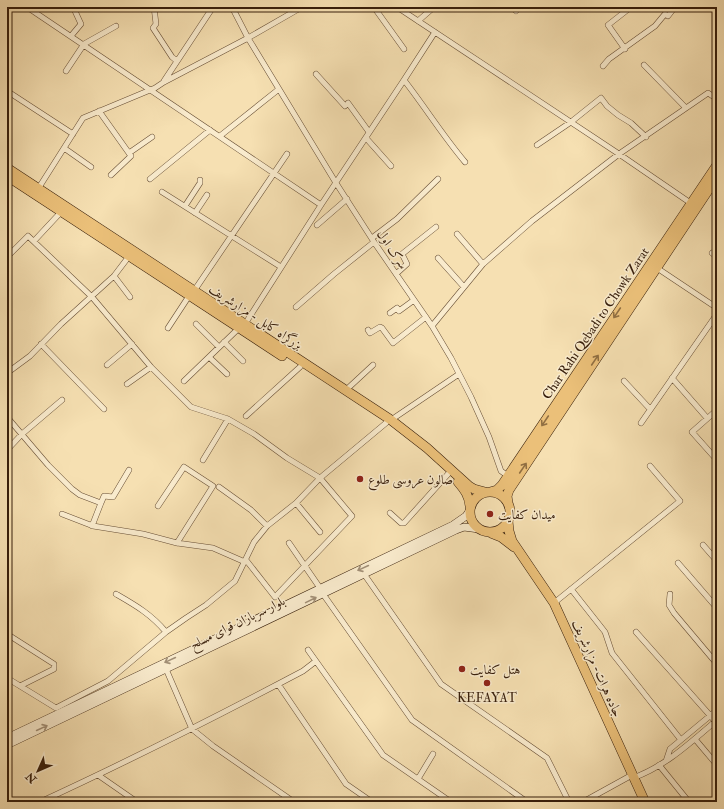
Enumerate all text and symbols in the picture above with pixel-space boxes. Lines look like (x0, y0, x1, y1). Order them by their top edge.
street label: سرک اول (373, 227, 411, 272)
street label: Char Rahi Qebadi to Chowk Zarat (539, 245, 653, 403)
street label: بزرگراه کابل - مزارشریف (205, 280, 306, 354)
one-way arrow (613, 307, 621, 319)
one-way arrow (591, 355, 599, 366)
one-way arrow (541, 416, 549, 427)
one-way arrow (519, 463, 527, 474)
place label: صالون عروسی طلوع (368, 472, 453, 491)
marker: صالون عروسی طلوع (355, 474, 365, 484)
place label: میدان کفایت (498, 507, 556, 523)
marker: میدان کفایت (485, 509, 495, 519)
one-way arrow (357, 565, 369, 572)
street label: بلوار سربازان قوای مسلح (187, 593, 289, 656)
one-way arrow (305, 596, 317, 603)
street label: جاده هرات- مزارشریف (567, 617, 626, 720)
one-way arrow (164, 657, 176, 664)
place label: هتل کفایت (470, 662, 521, 679)
marker: هتل کفایت (457, 664, 467, 674)
marker: KEFAYAT (482, 678, 492, 688)
place label: KEFAYAT (457, 690, 517, 706)
one-way arrow (36, 724, 48, 731)
north arrow (18, 751, 58, 791)
text: N (22, 769, 40, 787)

